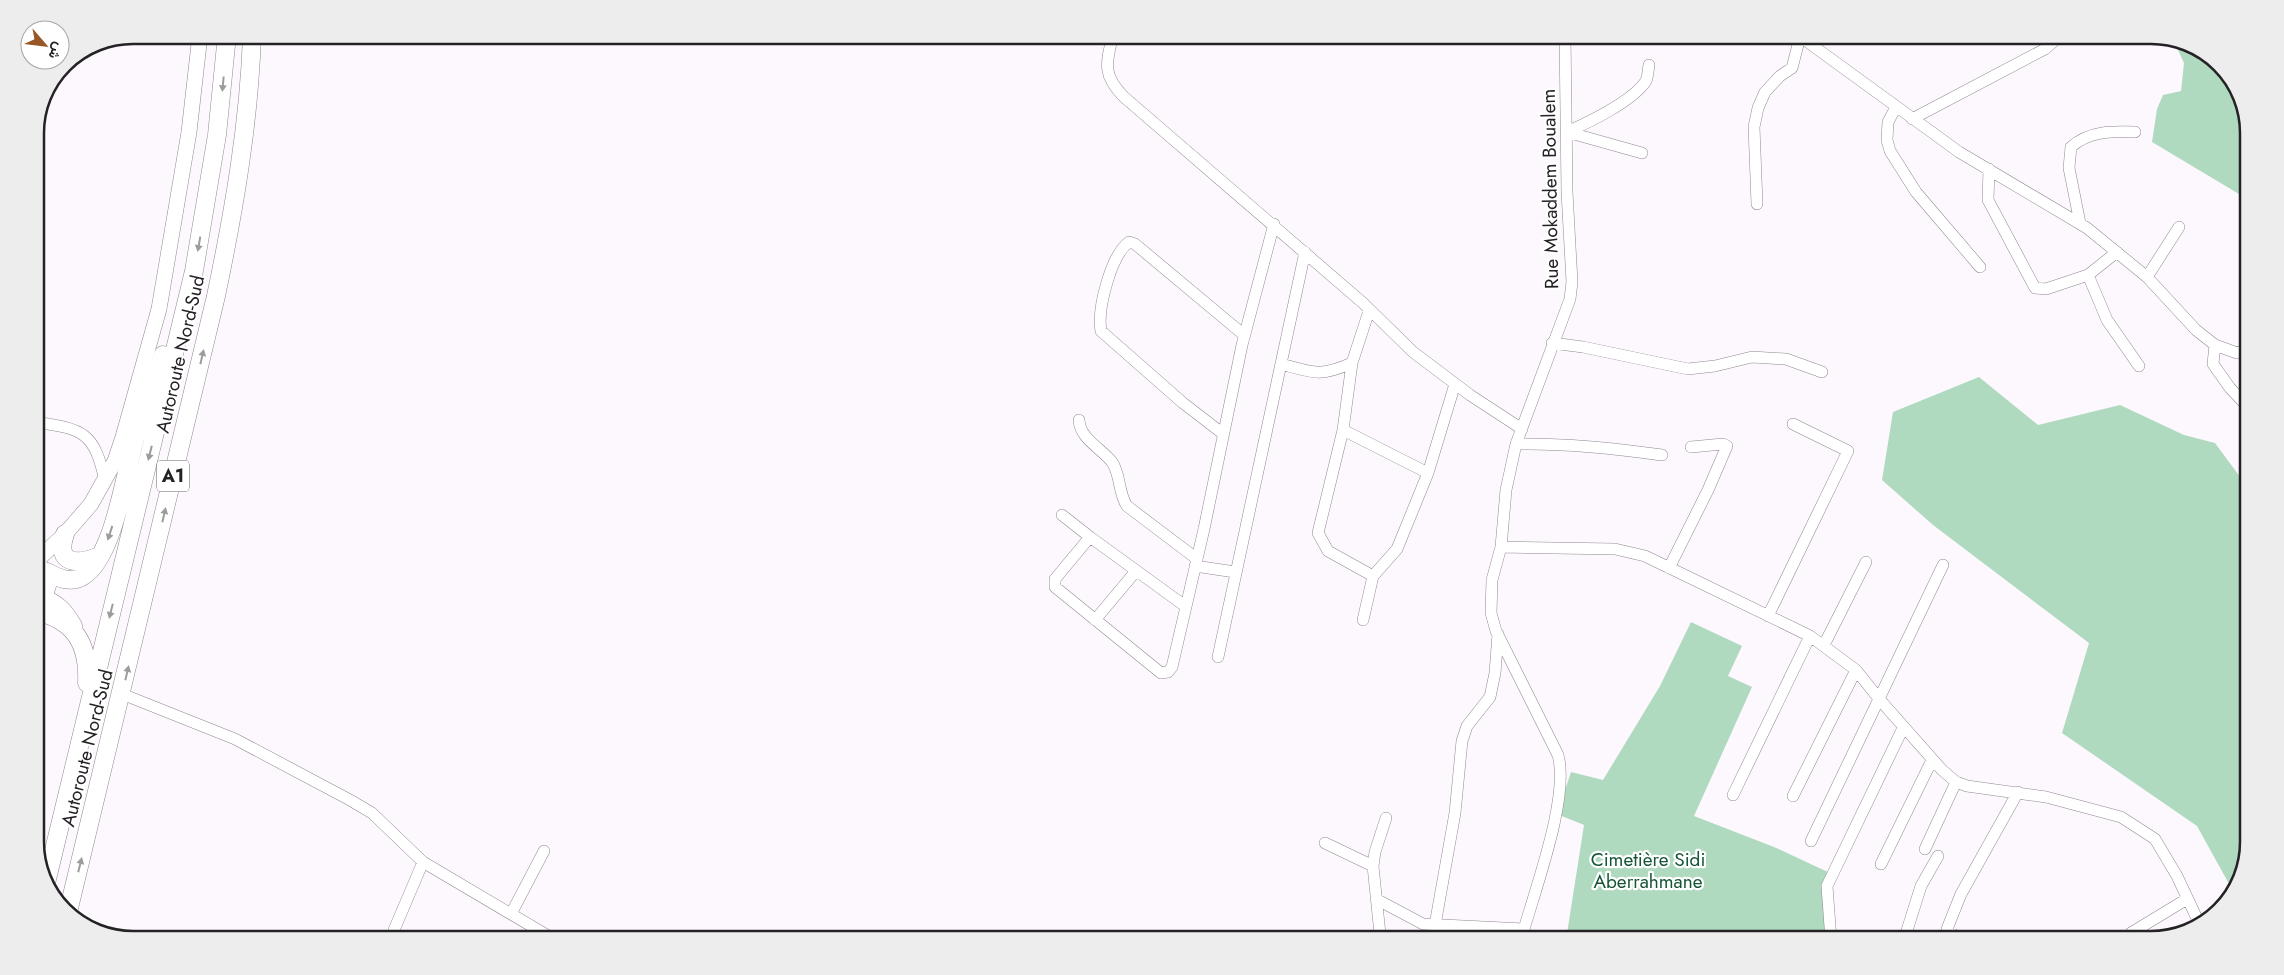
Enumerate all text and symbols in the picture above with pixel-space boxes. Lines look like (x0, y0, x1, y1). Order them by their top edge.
north arrow (20, 20, 70, 70)
text: ش (44, 39, 69, 63)
one-way arrow (219, 76, 227, 92)
street label: Rue Mokaddem Boualem (1535, 89, 1565, 289)
one-way arrow (195, 237, 203, 252)
street label: Autoroute Nord-Sud (149, 272, 211, 436)
one-way arrow (198, 349, 206, 364)
one-way arrow (146, 446, 154, 461)
road number: A1 (157, 461, 189, 492)
one-way arrow (160, 507, 168, 522)
one-way arrow (106, 526, 113, 541)
one-way arrow (107, 604, 115, 619)
one-way arrow (123, 665, 131, 680)
street label: Autoroute Nord-Sud (54, 666, 120, 830)
park label: Cimetière Sidi Aberrahmane (1591, 846, 1705, 895)
one-way arrow (76, 857, 84, 872)

